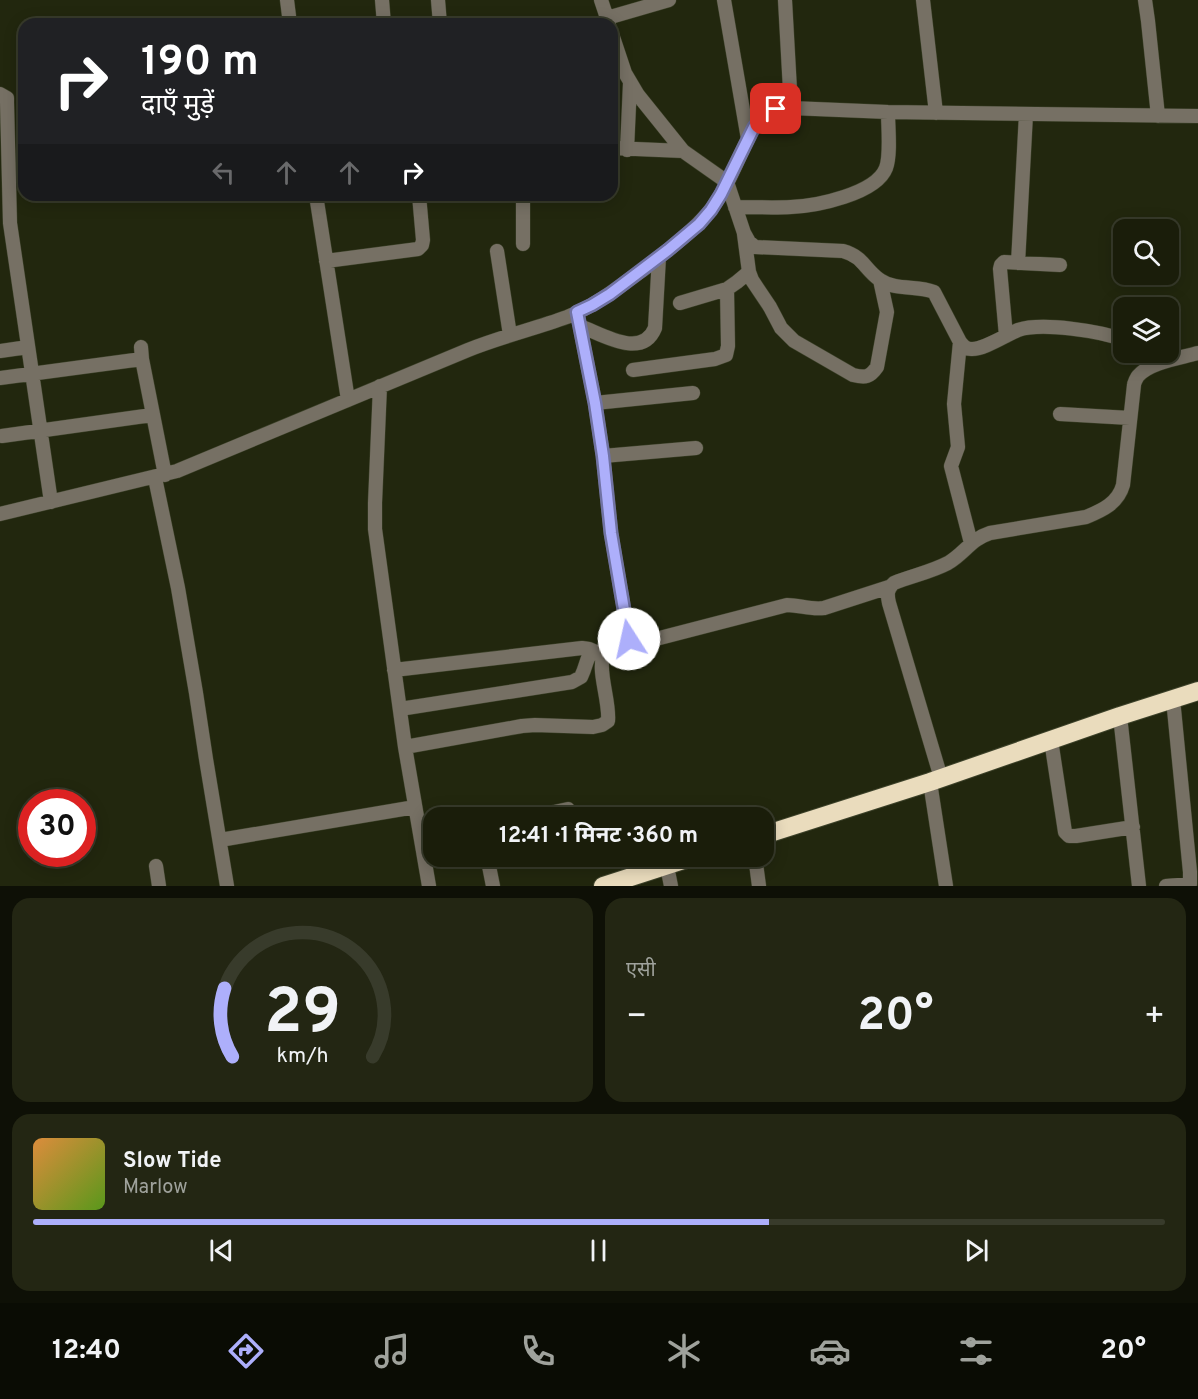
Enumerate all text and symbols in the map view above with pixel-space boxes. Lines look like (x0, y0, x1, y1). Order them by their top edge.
text: 190 m (141, 37, 259, 90)
icon: right (42, 42, 120, 120)
pin (750, 83, 801, 134)
text: दाएँ मुड़ें (141, 89, 214, 123)
icon: arrive (759, 92, 792, 125)
icon: left (207, 156, 240, 189)
icon: ahead (270, 156, 303, 189)
icon: ahead (333, 156, 366, 189)
icon: right (396, 156, 429, 189)
map controls (1113, 219, 1179, 363)
button: search (1113, 219, 1179, 285)
button: layers (1113, 297, 1179, 363)
position arrow (597, 607, 661, 671)
speed limit sign: 30 (18, 789, 96, 867)
text: 12:41 · 1 मिनट · 360 m (499, 823, 698, 850)
text: एसी (626, 958, 656, 984)
text: 29 (264, 976, 341, 1055)
text: 20° (858, 989, 933, 1046)
text: − (626, 997, 647, 1039)
text: + (1144, 997, 1165, 1039)
text: km/h (276, 1043, 329, 1070)
text: Slow Tide (123, 1148, 222, 1175)
text: Marlow (123, 1175, 187, 1201)
icon: previous (205, 1234, 238, 1267)
icon: pause (582, 1234, 615, 1267)
icon: next (960, 1234, 993, 1267)
icon: directions (225, 1330, 267, 1372)
icon: music (371, 1330, 413, 1372)
icon: phone (517, 1330, 559, 1372)
icon: climate (663, 1330, 705, 1372)
icon: car (809, 1330, 851, 1372)
icon: filters (955, 1330, 997, 1372)
text: 12:40 (52, 1334, 121, 1368)
text: 20° (1101, 1334, 1146, 1368)

